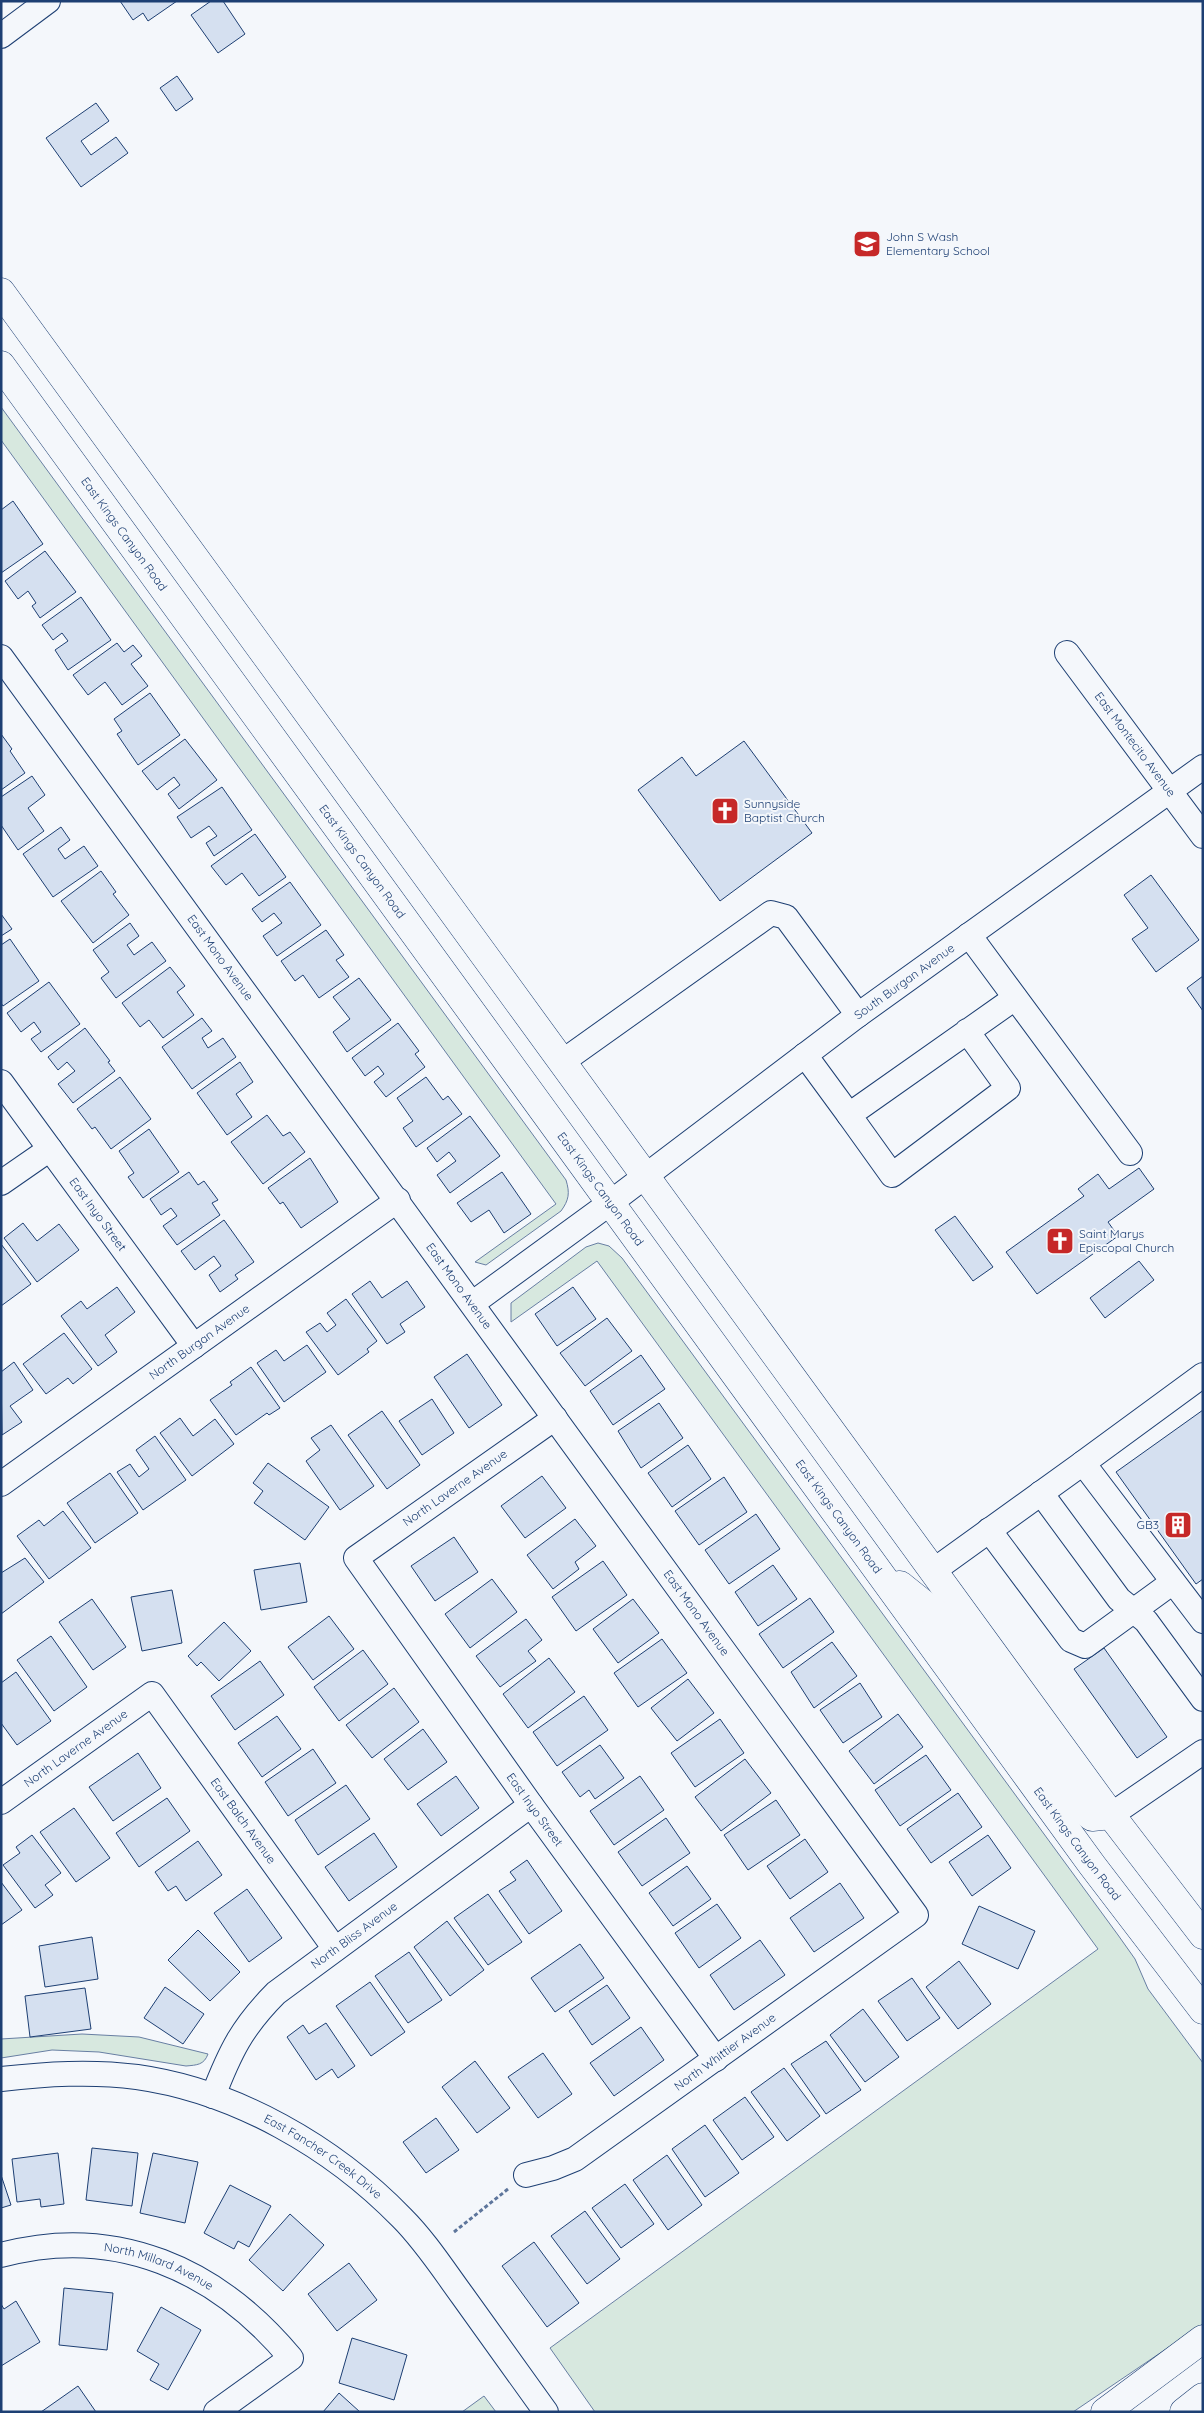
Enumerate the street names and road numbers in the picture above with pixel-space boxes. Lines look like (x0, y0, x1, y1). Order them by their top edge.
street label: East Kings Canyon Road (78, 474, 171, 594)
street label: East Montecito Avenue (1092, 689, 1179, 800)
street label: East Kings Canyon Road (316, 801, 409, 921)
street label: East Mono Avenue (184, 911, 257, 1004)
street label: South Burgan Avenue (851, 940, 957, 1022)
street label: East Kings Canyon Road (554, 1129, 647, 1249)
street label: East Inyo Street (66, 1174, 130, 1254)
street label: East Mono Avenue (423, 1240, 496, 1332)
street label: North Burgan Avenue (146, 1301, 252, 1383)
street label: North Laverne Avenue (400, 1446, 510, 1529)
street label: East Kings Canyon Road (793, 1456, 885, 1576)
street label: East Mono Avenue (660, 1567, 733, 1659)
street label: North Laverne Avenue (21, 1706, 131, 1790)
street label: East Inyo Street (504, 1770, 567, 1849)
street label: East Balch Avenue (208, 1775, 280, 1867)
street label: East Kings Canyon Road (1031, 1784, 1124, 1903)
street label: North Bliss Avenue (308, 1898, 400, 1972)
street label: North Whittier Avenue (671, 2009, 779, 2094)
street label: East Fancher Creek Drive (262, 2111, 385, 2202)
street label: North Millard Avenue (103, 2239, 216, 2293)

